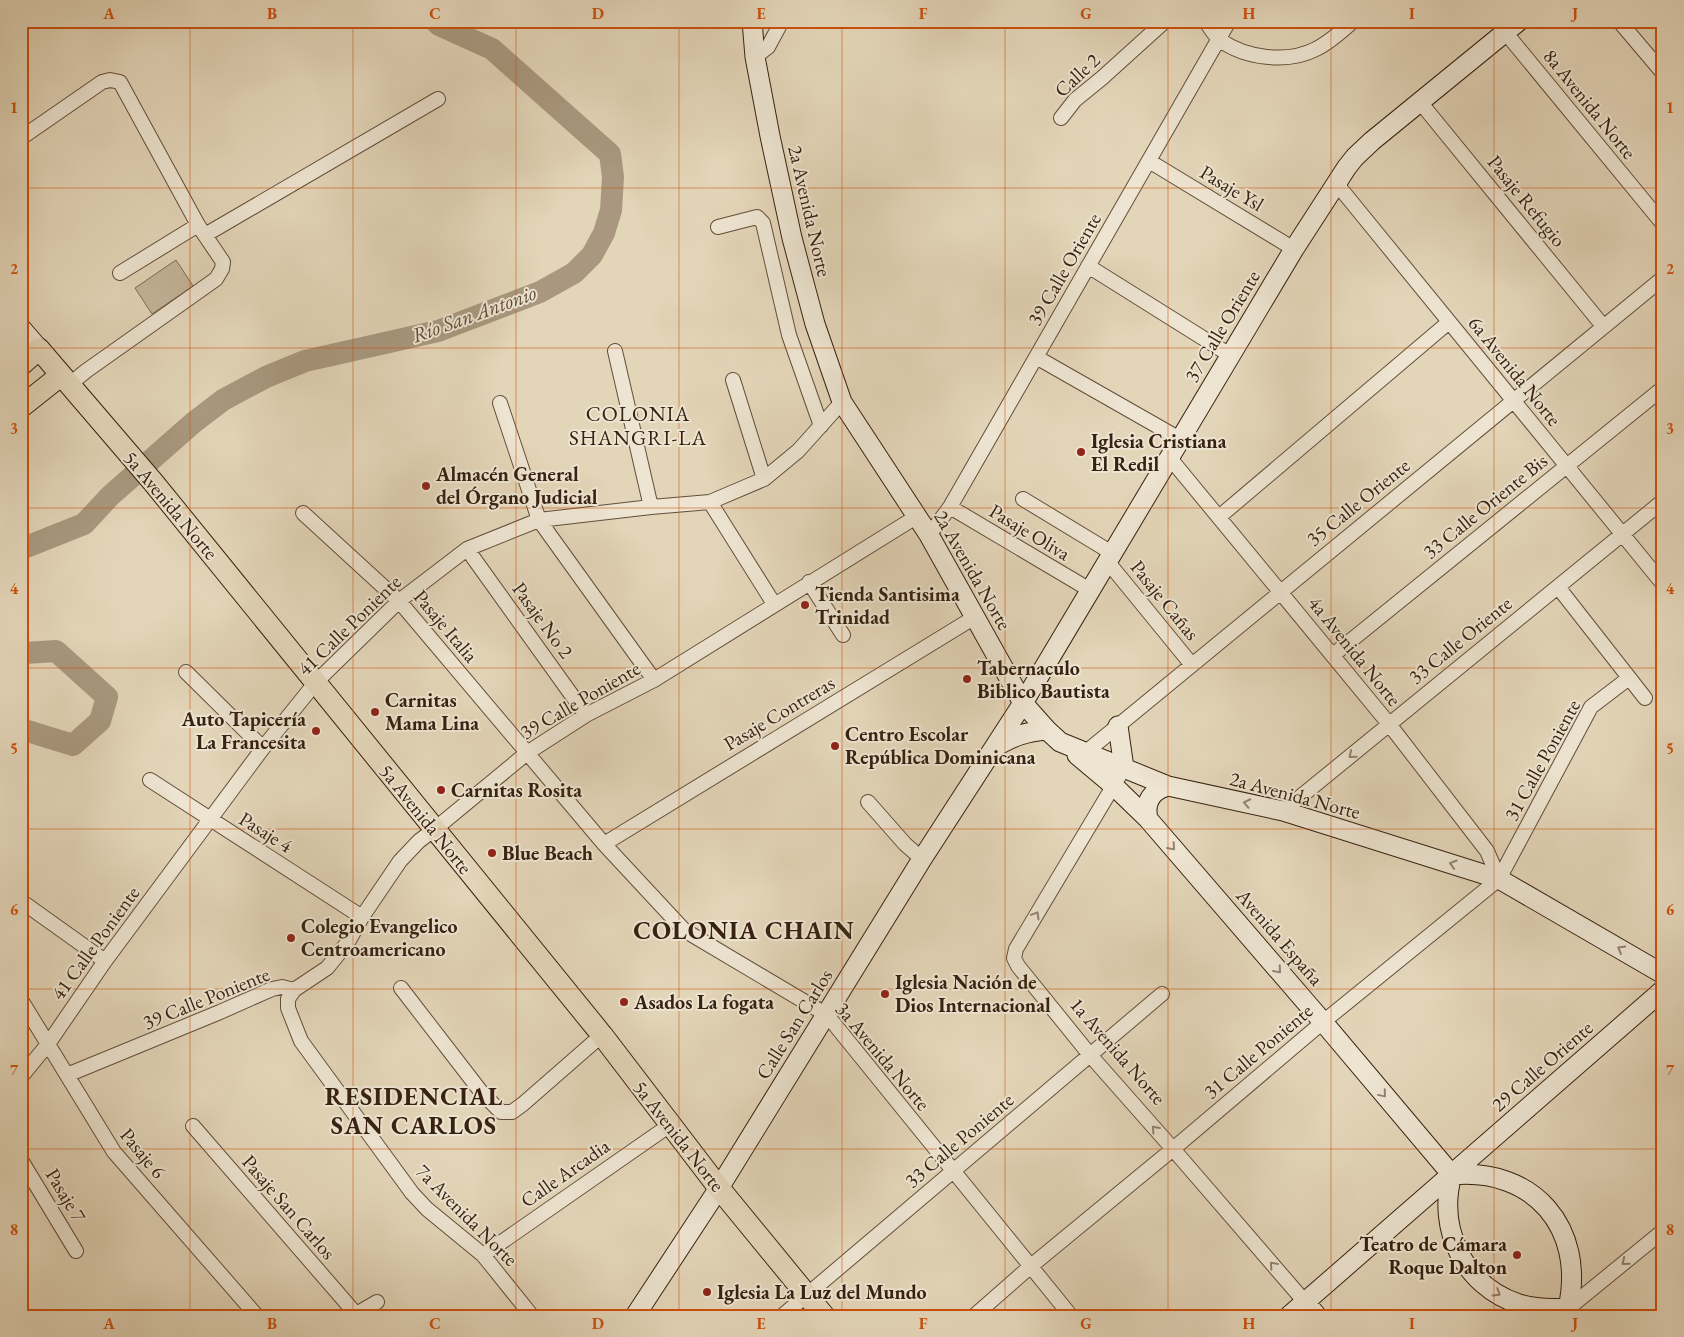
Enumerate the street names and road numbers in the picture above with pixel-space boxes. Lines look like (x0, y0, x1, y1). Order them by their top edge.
street label: 8a Avenida Norte (1538, 44, 1642, 164)
street label: Calle 2 (1049, 47, 1106, 103)
street label: 2a Avenida Norte (782, 143, 838, 279)
street label: Pasaje Refugio (1482, 150, 1572, 252)
street label: Pasaje Ysl (1195, 159, 1269, 217)
street label: 39 Calle Oriente (1021, 208, 1107, 330)
street label: 37 Calle Oriente (1178, 265, 1266, 387)
street label: 6a Avenida Norte (1463, 311, 1567, 431)
street label: 5a Avenida Norte (118, 445, 224, 565)
street label: 33 Calle Oriente Bis (1417, 448, 1553, 564)
street label: 35 Calle Oriente (1301, 452, 1415, 552)
street label: Pasaje Oliva (985, 498, 1075, 566)
street label: 2a Avenida Norte (928, 505, 1018, 635)
street label: Pasaje Cañas (1125, 555, 1205, 645)
street label: 41 Calle Poniente (292, 569, 407, 681)
street label: Pasaje No 2 (507, 577, 580, 664)
street label: Pasaje Italia (408, 584, 484, 668)
street label: 33 Calle Oriente (1403, 590, 1517, 690)
street label: 4a Avenida Norte (1303, 591, 1407, 711)
street label: 39 Calle Poniente (515, 655, 645, 745)
street label: Pasaje Contreras (719, 670, 839, 756)
street label: 31 Calle Poniente (1498, 695, 1586, 825)
street label: 5a Avenida Norte (374, 759, 478, 879)
street label: 2a Avenida Norte (1227, 765, 1363, 825)
street label: Pasaje 4 (234, 806, 298, 859)
street label: 41 Calle Poniente (45, 881, 145, 1005)
street label: Avenida España (1230, 882, 1329, 991)
street label: 39 Calle Poniente (139, 961, 273, 1035)
street label: Calle San Carlos (750, 964, 838, 1084)
street label: 1a Avenida Norte (1064, 992, 1172, 1110)
street label: 3a Avenida Norte (830, 996, 936, 1116)
street label: 31 Calle Poniente (1198, 998, 1318, 1104)
street label: 29 Calle Oriente (1486, 1015, 1598, 1117)
street label: 5a Avenida Norte (627, 1075, 731, 1197)
street label: 33 Calle Poniente (899, 1087, 1019, 1193)
street label: Pasaje 6 (114, 1122, 172, 1184)
street label: Calle Arcadia (515, 1133, 615, 1213)
street label: Pasaje San Carlos (236, 1149, 342, 1265)
street label: 7a Avenida Norte (410, 1158, 524, 1272)
street label: Pasaje 7 (40, 1163, 92, 1227)

